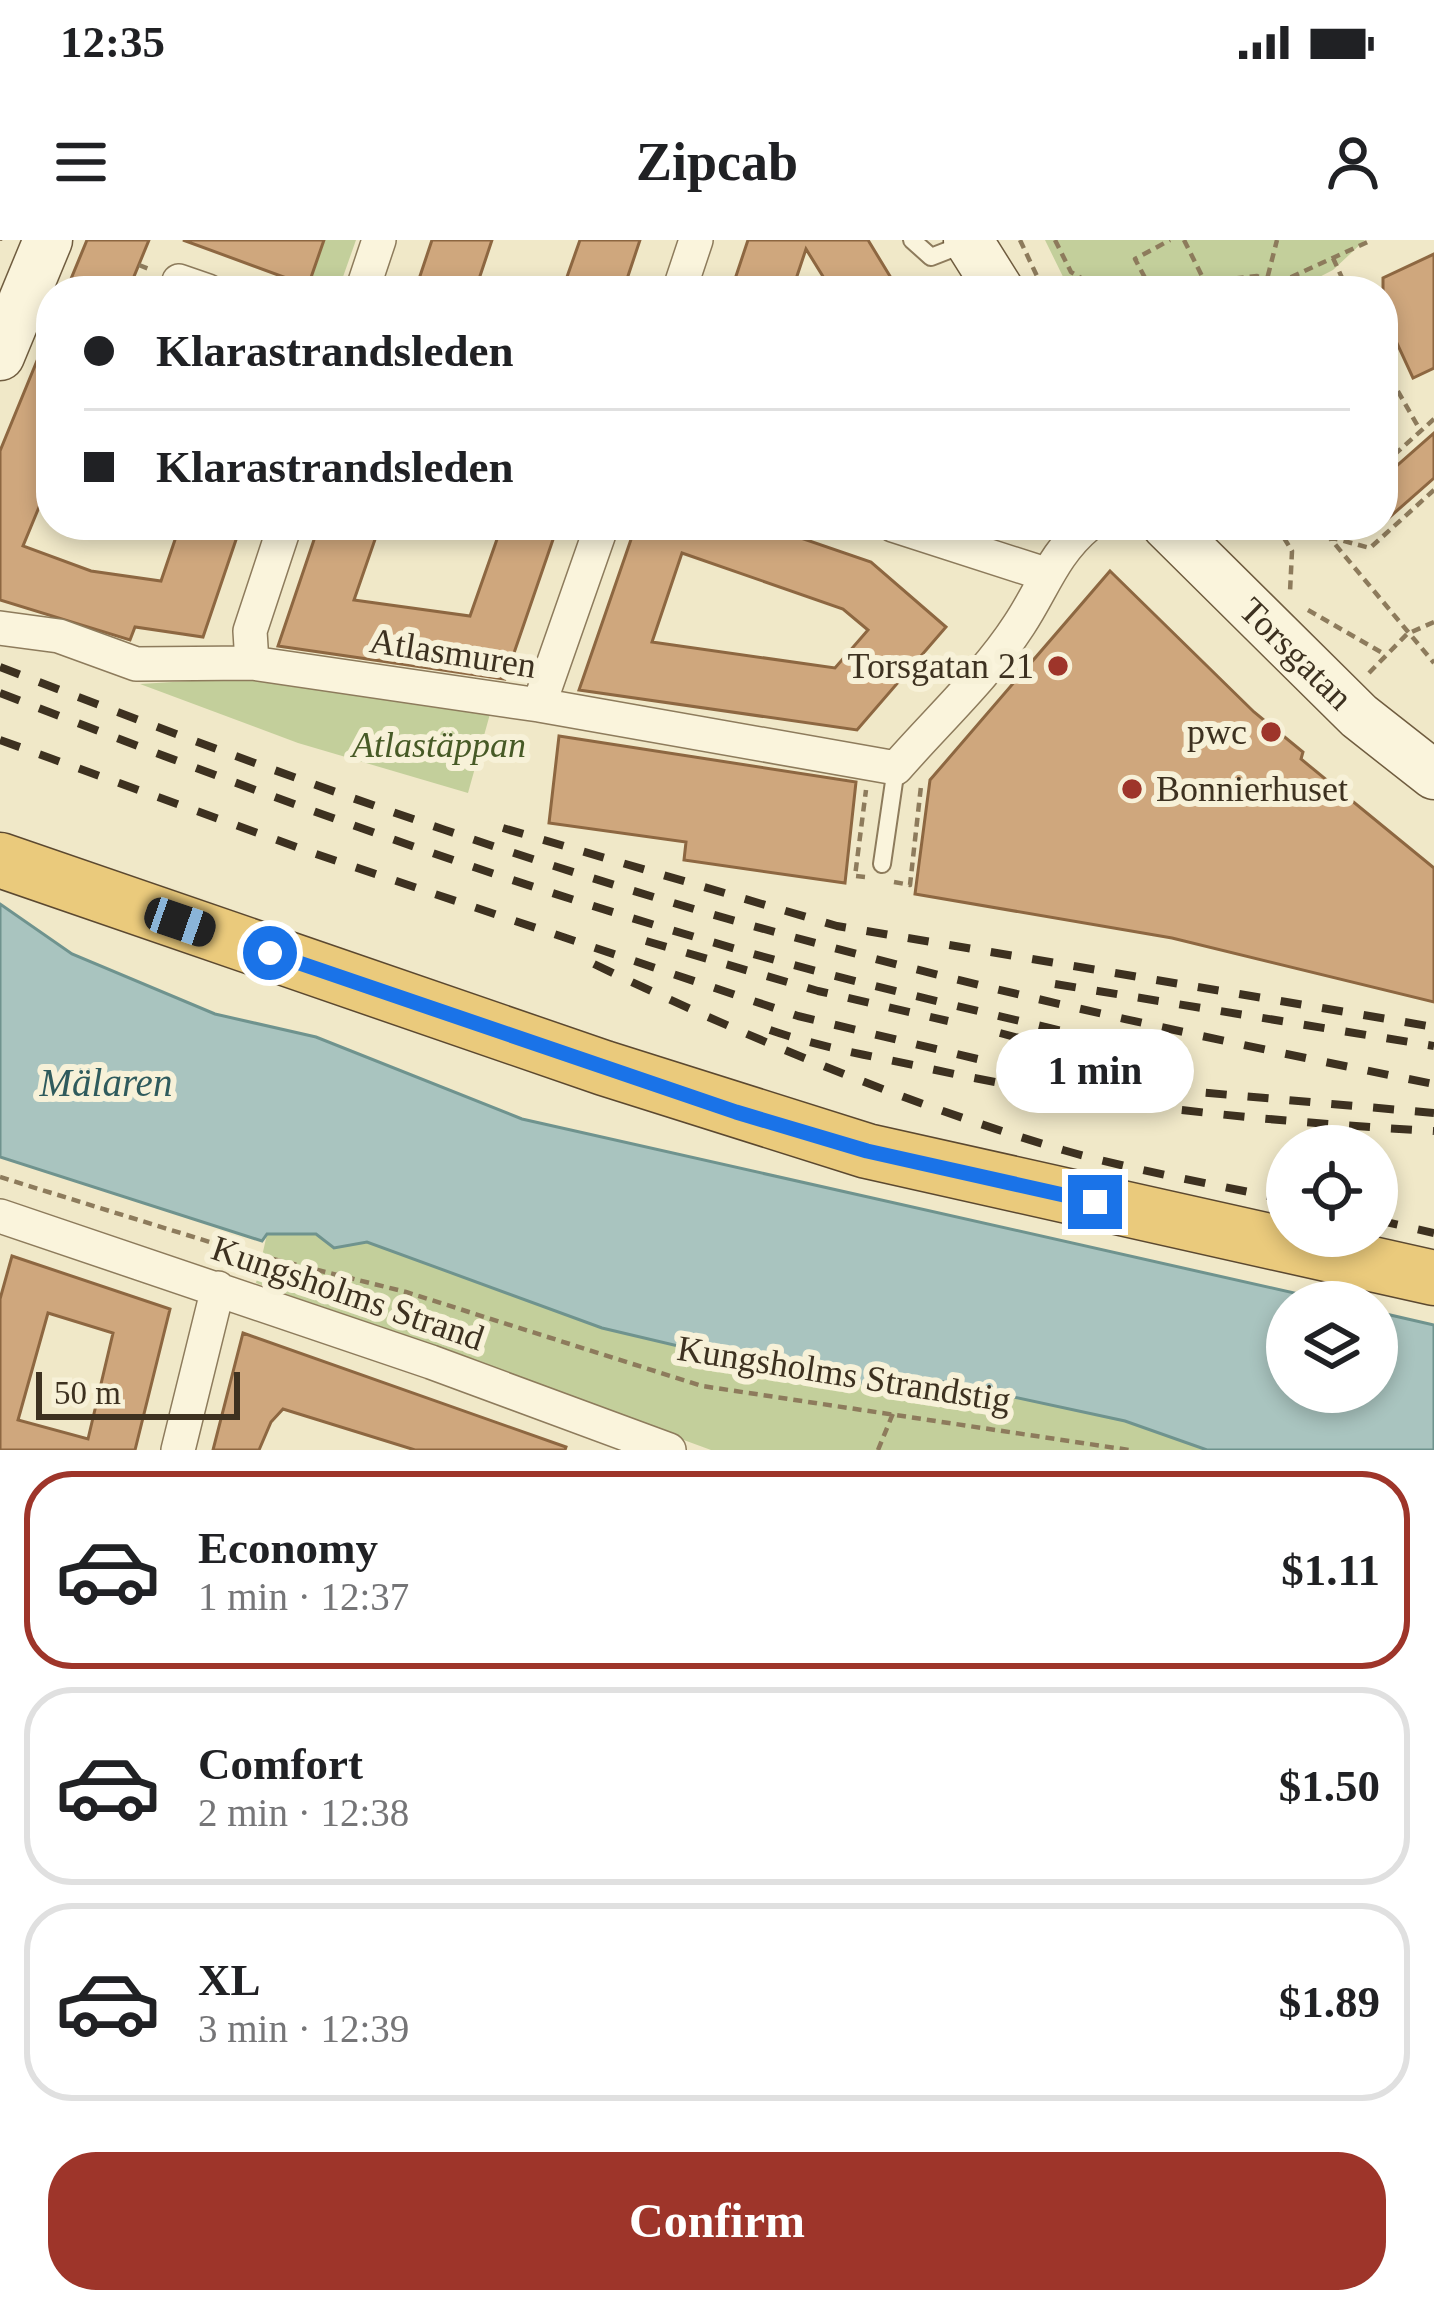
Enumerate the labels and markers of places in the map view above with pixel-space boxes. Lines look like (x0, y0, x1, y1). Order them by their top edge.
place label: Torsgatan 21 (848, 646, 1034, 686)
marker: Torsgatan 21 (1045, 653, 1071, 679)
place label: pwc (1187, 712, 1247, 752)
marker: pwc (1258, 719, 1284, 745)
place label: Bonnierhuset (1156, 769, 1348, 809)
marker: Bonnierhuset (1119, 776, 1145, 802)

